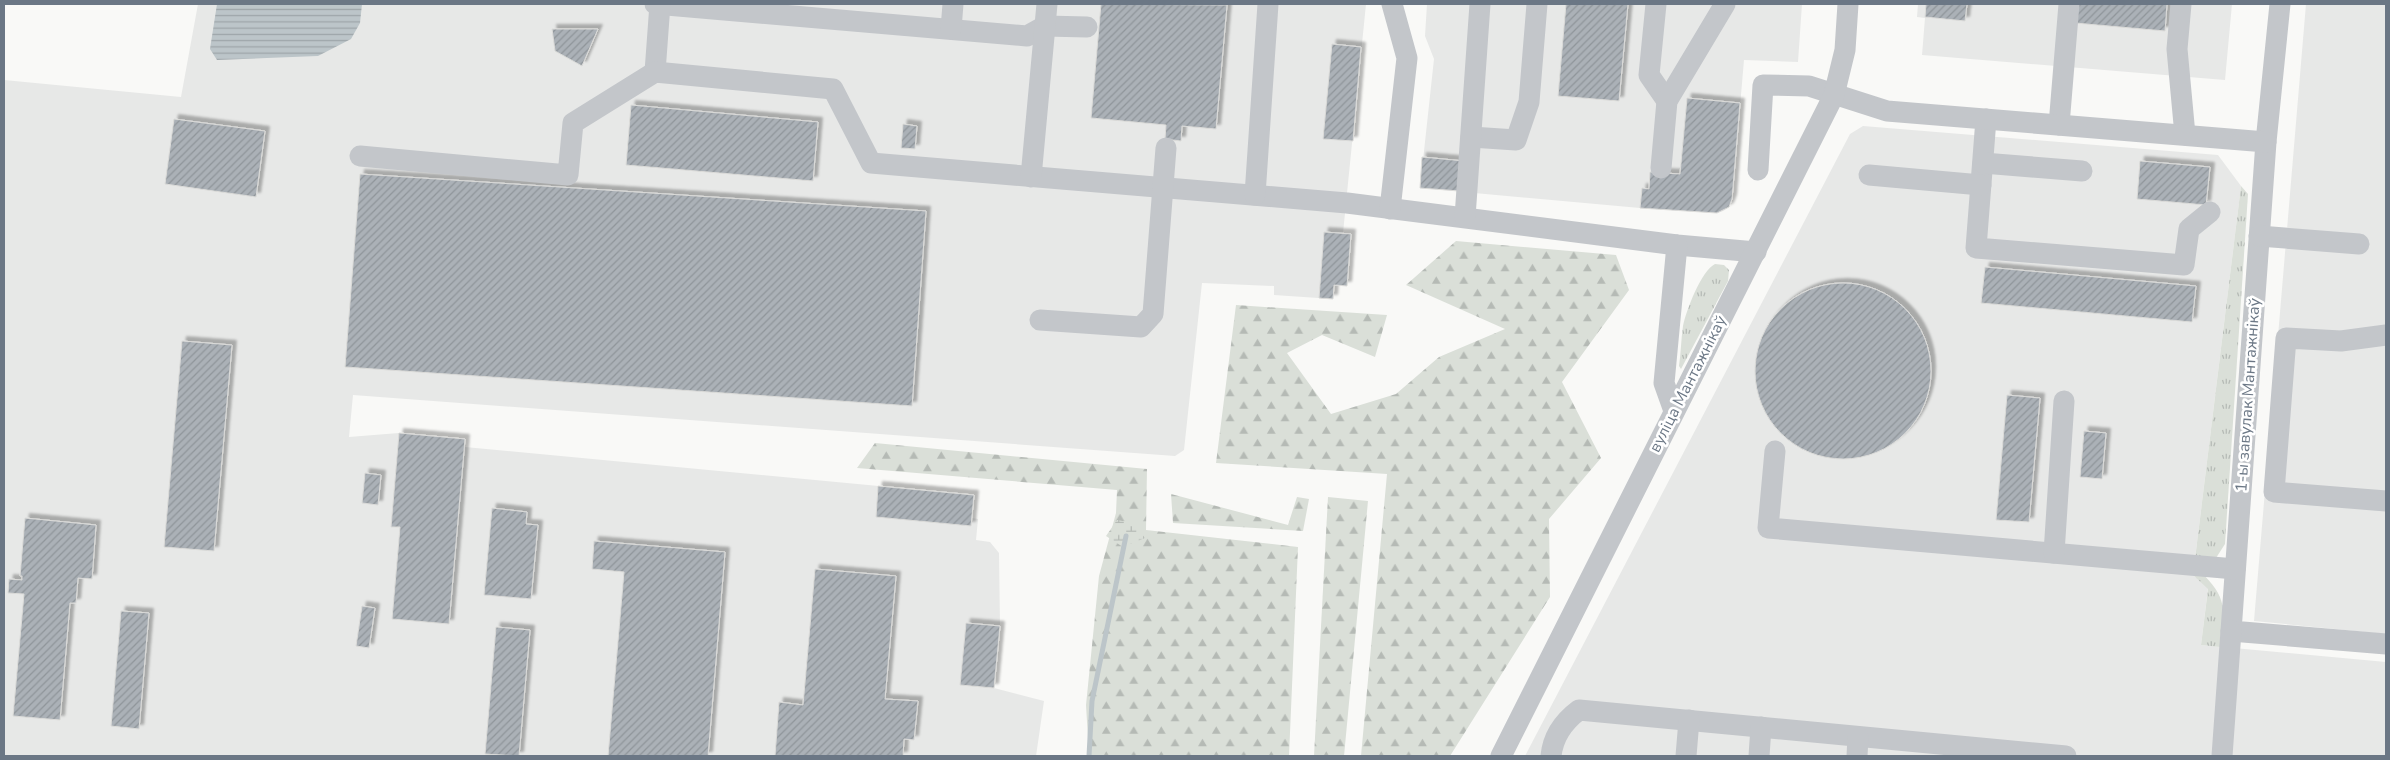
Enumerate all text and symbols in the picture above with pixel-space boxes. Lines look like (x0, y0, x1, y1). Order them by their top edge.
street label: 1-ы завулак Мантажнікаў (2230, 297, 2266, 493)
street label: вуліца Мантажнікаў (1644, 311, 1732, 456)

